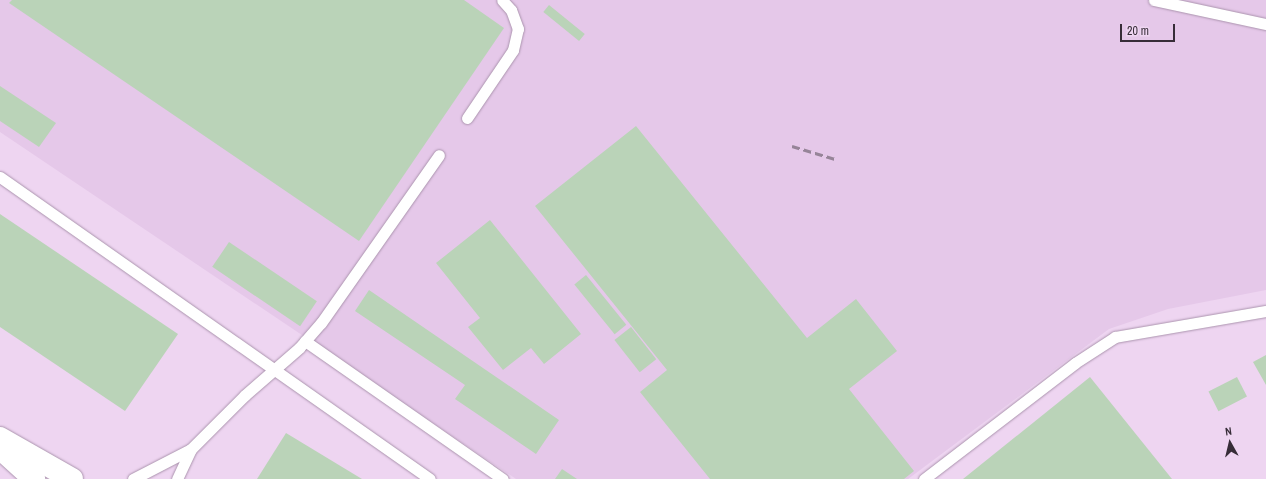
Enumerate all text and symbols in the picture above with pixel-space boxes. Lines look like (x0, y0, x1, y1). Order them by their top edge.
scale bar (1122, 16, 1177, 42)
text: 20 m (1127, 23, 1149, 39)
north arrow (1210, 423, 1250, 463)
text: N (1224, 424, 1233, 439)

